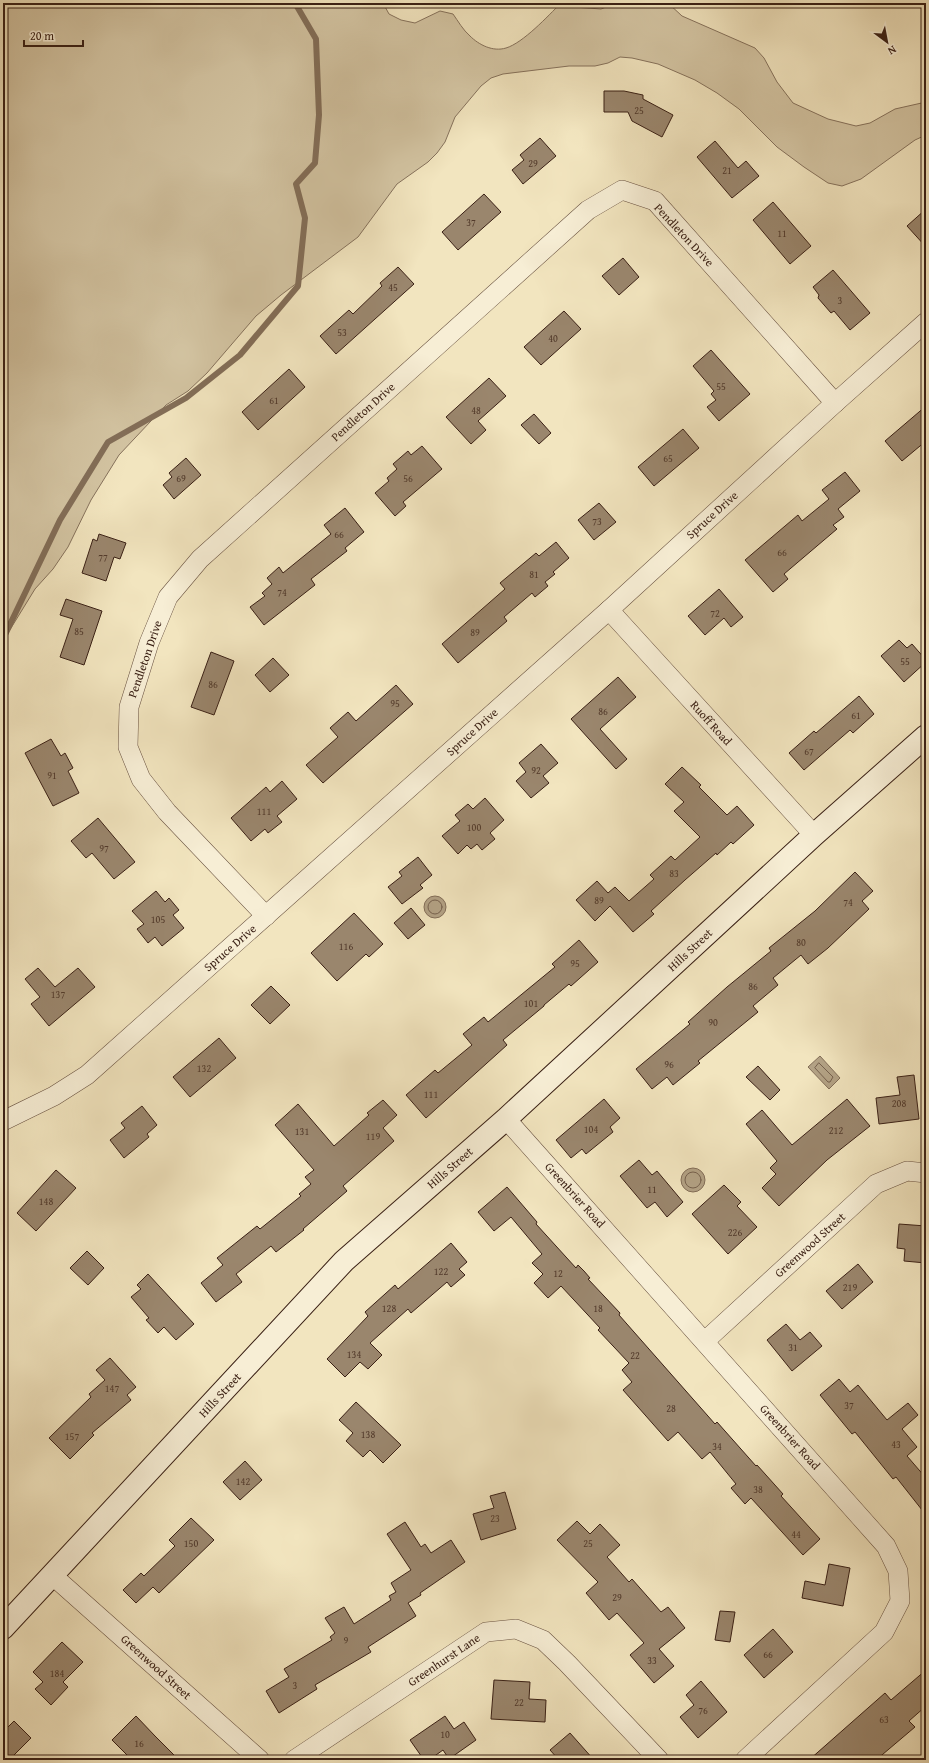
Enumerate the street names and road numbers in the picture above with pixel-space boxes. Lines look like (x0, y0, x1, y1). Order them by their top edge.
street label: Pendleton Drive (651, 199, 718, 270)
street label: Pendleton Drive (327, 378, 399, 445)
street label: Spruce Drive (682, 487, 742, 542)
street label: Pendleton Drive (123, 617, 166, 700)
street label: Ruoff Road (687, 697, 736, 749)
street label: Spruce Drive (442, 704, 502, 759)
street label: Spruce Drive (200, 920, 260, 975)
street label: Hills Street (663, 924, 716, 975)
street label: Hills Street (423, 1142, 477, 1192)
street label: Greenbrier Road (541, 1158, 610, 1232)
street label: Greenwood Street (771, 1208, 849, 1281)
street label: Hills Street (194, 1368, 245, 1421)
street label: Greenbrier Road (756, 1400, 825, 1474)
street label: Greenhurst Lane (404, 1629, 483, 1690)
street label: Greenwood Street (117, 1630, 196, 1704)

